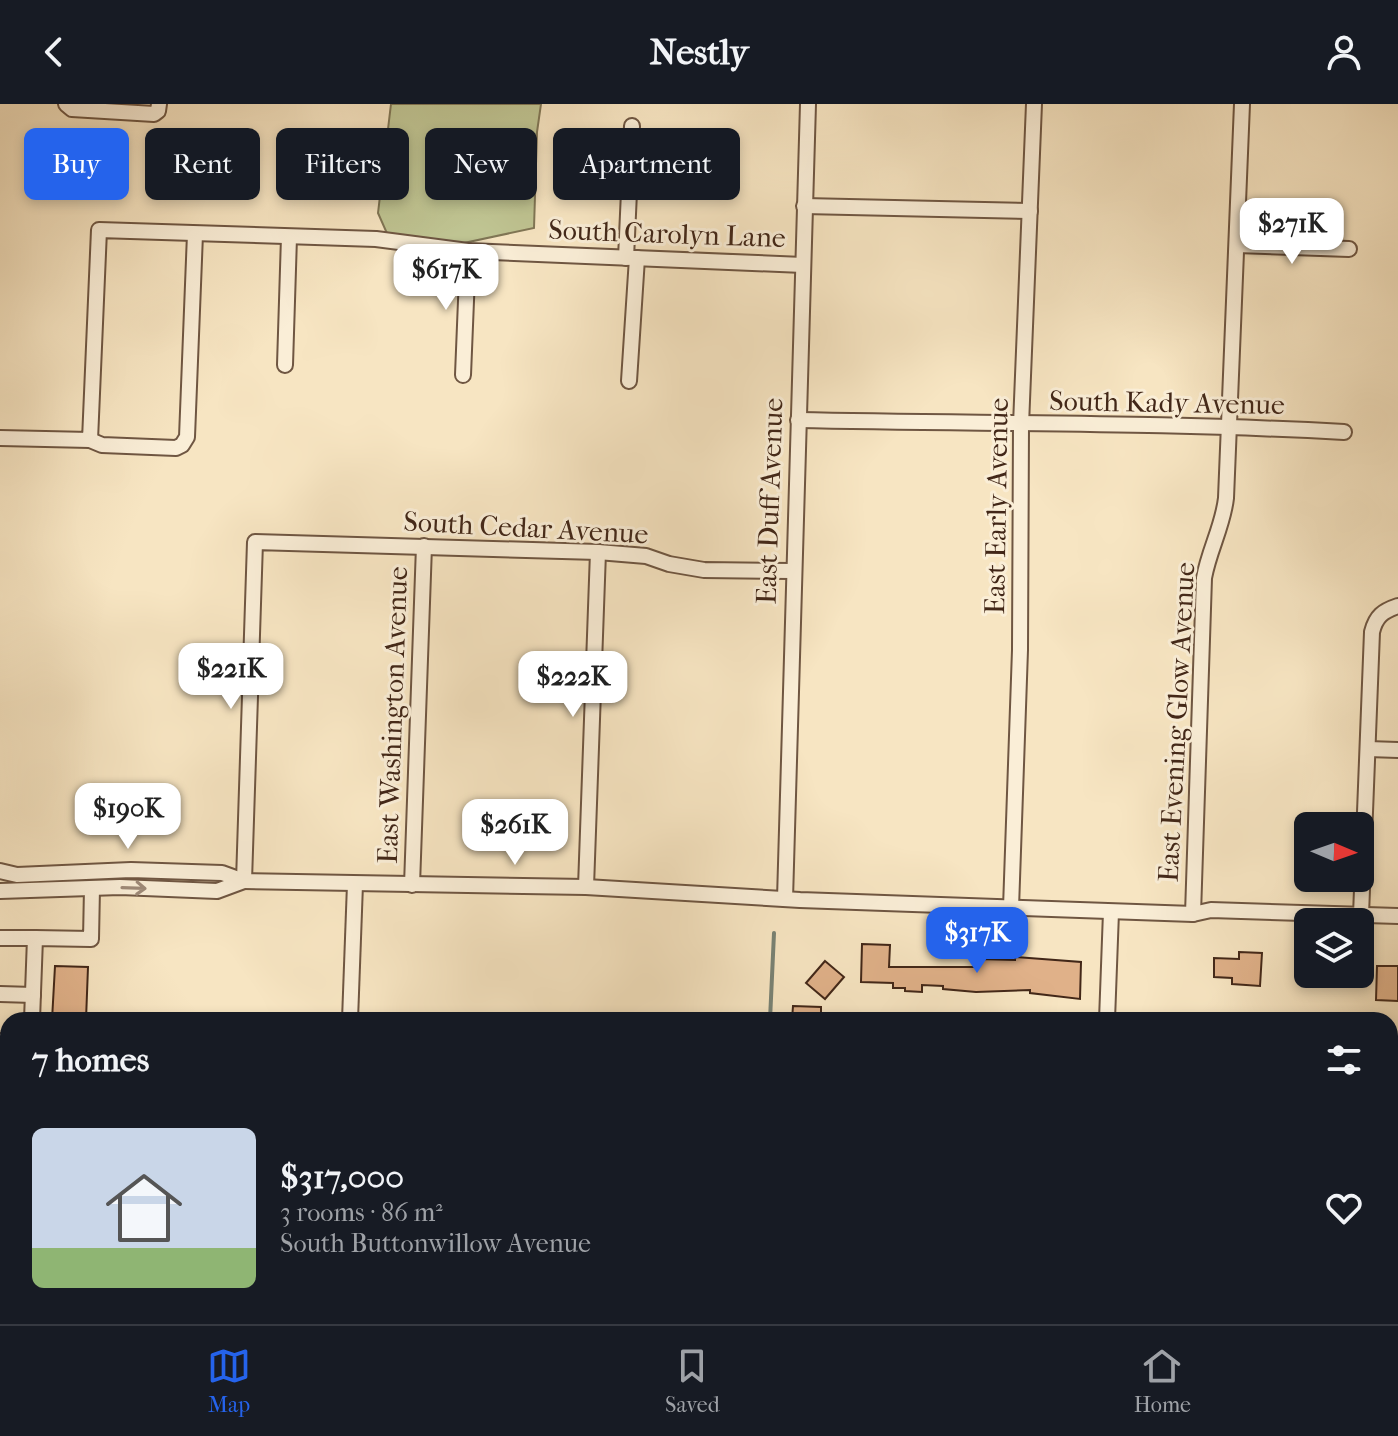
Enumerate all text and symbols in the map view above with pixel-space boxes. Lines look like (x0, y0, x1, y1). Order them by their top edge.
icon: back (32, 30, 76, 74)
icon: person (1322, 30, 1366, 74)
text: Nestly (650, 31, 749, 73)
chip: Buy (24, 128, 129, 200)
chip: Rent (145, 128, 260, 200)
chip: Filters (276, 128, 409, 200)
chip: New (425, 128, 537, 200)
chip: Apartment (553, 128, 740, 200)
pin: $271K (1236, 198, 1348, 266)
text: $271K (1258, 208, 1326, 239)
street label: South Carolyn Lane (548, 213, 786, 254)
pin: $617K (390, 244, 502, 312)
text: $617K (412, 254, 480, 285)
street label: South Kady Avenue (1049, 384, 1285, 421)
street label: East Duff Avenue (749, 397, 790, 605)
street label: East Early Avenue (978, 397, 1015, 615)
street label: South Cedar Avenue (403, 505, 649, 550)
street label: East Evening Glow Avenue (1152, 561, 1201, 883)
street label: East Washington Avenue (371, 566, 414, 864)
pin: $221K (175, 643, 287, 711)
pin: $222K (517, 651, 629, 719)
text: $221K (196, 653, 266, 684)
text: $222K (536, 661, 610, 692)
pin: $190K (72, 783, 184, 851)
text: $190K (93, 793, 163, 824)
pin: $261K (459, 799, 571, 867)
text: $261K (480, 809, 550, 840)
north arrow (1294, 812, 1374, 892)
map controls (1294, 812, 1374, 988)
one-way arrow (120, 880, 147, 895)
pin: $317K (921, 907, 1033, 975)
button: layers (1294, 908, 1374, 988)
text: $317K (944, 917, 1010, 948)
icon: filters (1322, 1038, 1366, 1082)
text: 7 homes (32, 1040, 149, 1080)
text: $317,000 (280, 1157, 404, 1197)
icon: home (96, 1160, 192, 1256)
icon: heart (1322, 1186, 1366, 1230)
text: 3 rooms · 86 m² (280, 1197, 443, 1228)
text: South Buttonwillow Avenue (280, 1228, 591, 1259)
tab: Map (207, 1344, 251, 1418)
tab: Saved (665, 1344, 720, 1418)
tab: Home (1134, 1344, 1191, 1418)

